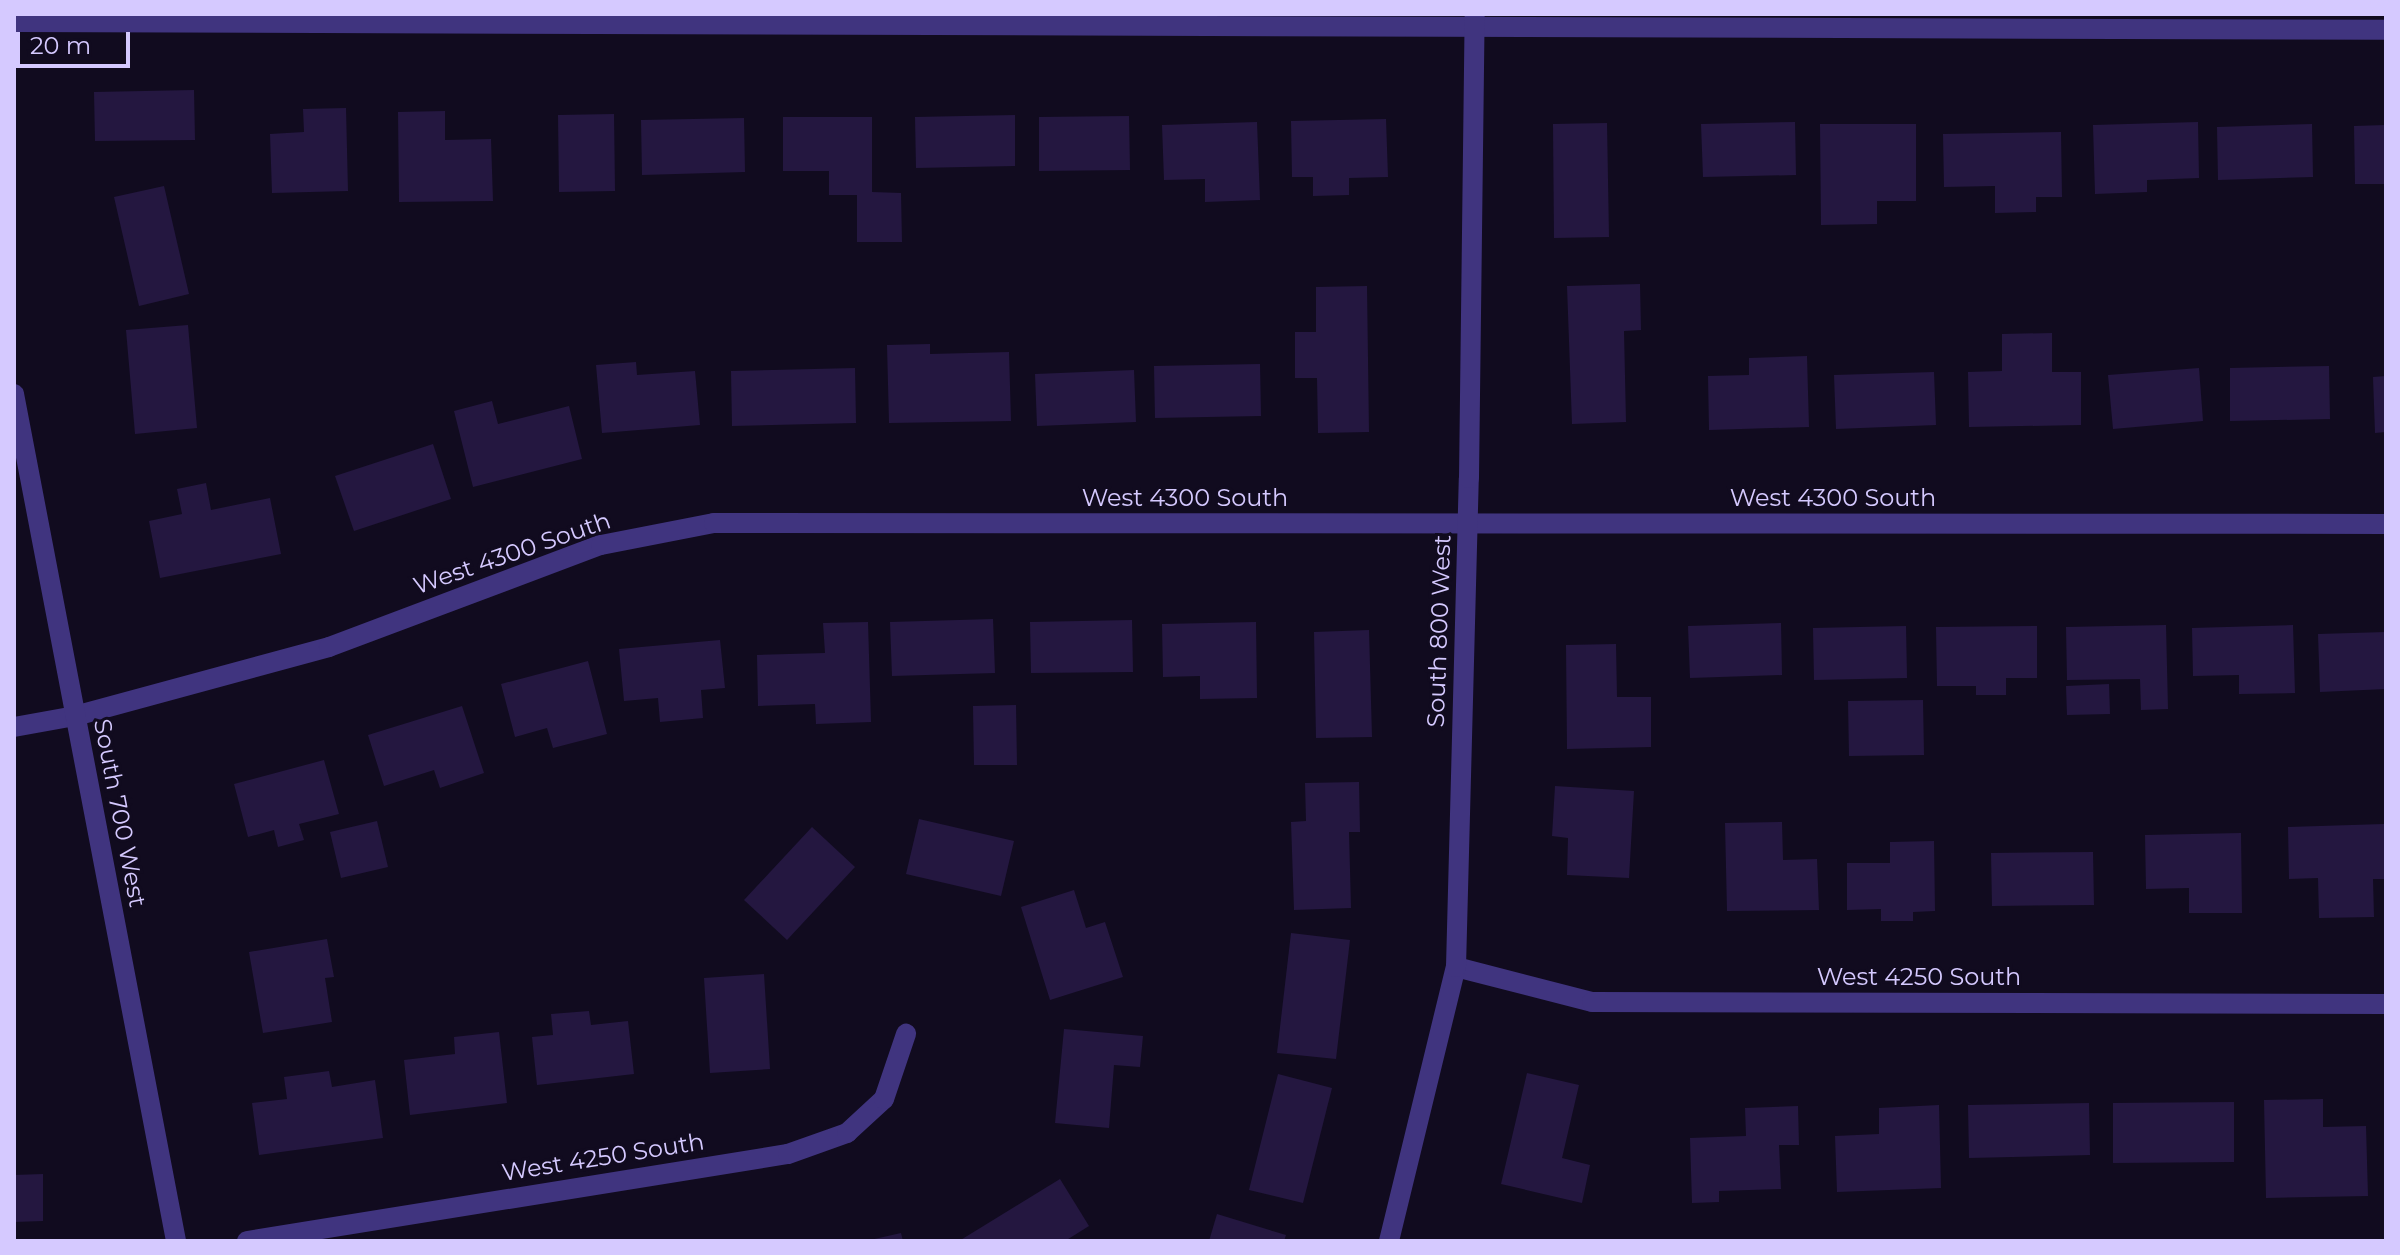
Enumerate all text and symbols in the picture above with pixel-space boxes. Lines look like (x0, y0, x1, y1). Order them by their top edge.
scale bar (20, 16, 134, 66)
text: 20 m (30, 31, 91, 60)
street label: West 4300 South (1082, 484, 1288, 512)
street label: West 4300 South (1730, 484, 1936, 512)
street label: West 4300 South (410, 506, 614, 600)
street label: South 800 West (1421, 534, 1457, 728)
street label: South 700 West (88, 716, 152, 910)
street label: West 4250 South (1817, 963, 2021, 991)
street label: West 4250 South (500, 1127, 706, 1187)

